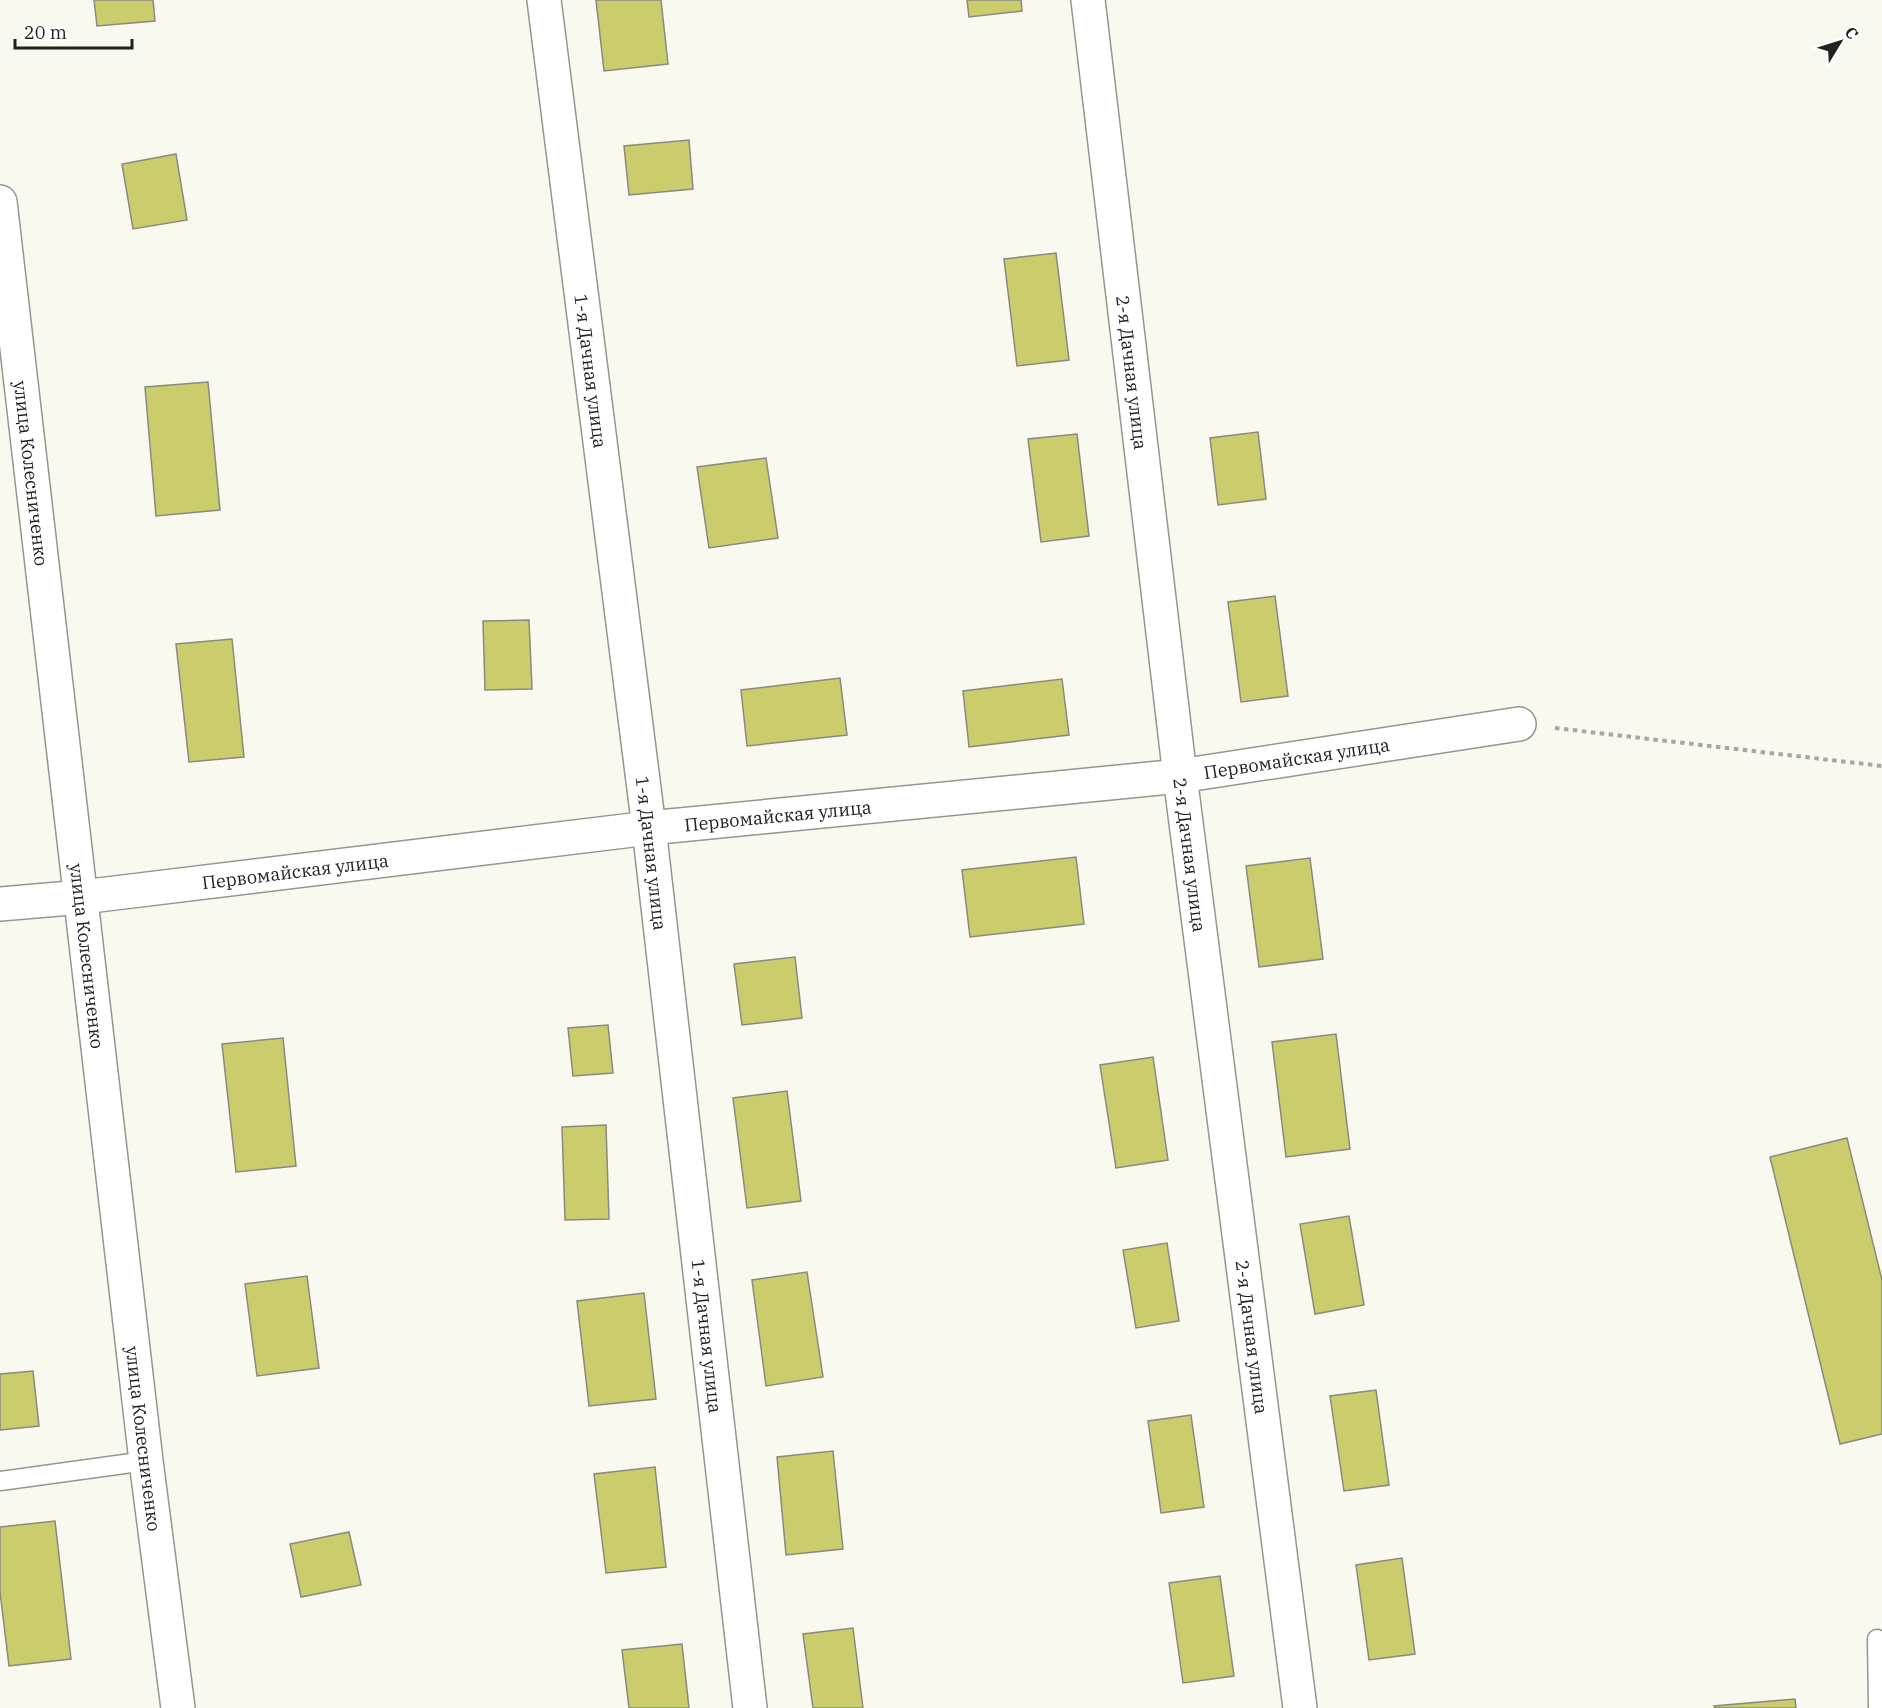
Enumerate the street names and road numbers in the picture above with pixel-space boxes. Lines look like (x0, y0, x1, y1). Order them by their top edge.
street label: 1-я Дачная улица (570, 293, 612, 450)
street label: 2-я Дачная улица (1112, 294, 1153, 451)
street label: улица Колесниченко (9, 379, 54, 567)
street label: Первомайская улица (1202, 732, 1391, 784)
street label: 1-я Дачная улица (631, 775, 672, 932)
street label: 2-я Дачная улица (1169, 777, 1211, 933)
street label: Первомайская улица (683, 795, 873, 836)
street label: Первомайская улица (200, 848, 390, 894)
street label: улица Колесниченко (65, 862, 110, 1050)
street label: 1-я Дачная улица (687, 1258, 728, 1415)
street label: 2-я Дачная улица (1231, 1259, 1274, 1416)
street label: улица Колесниченко (121, 1345, 166, 1533)

